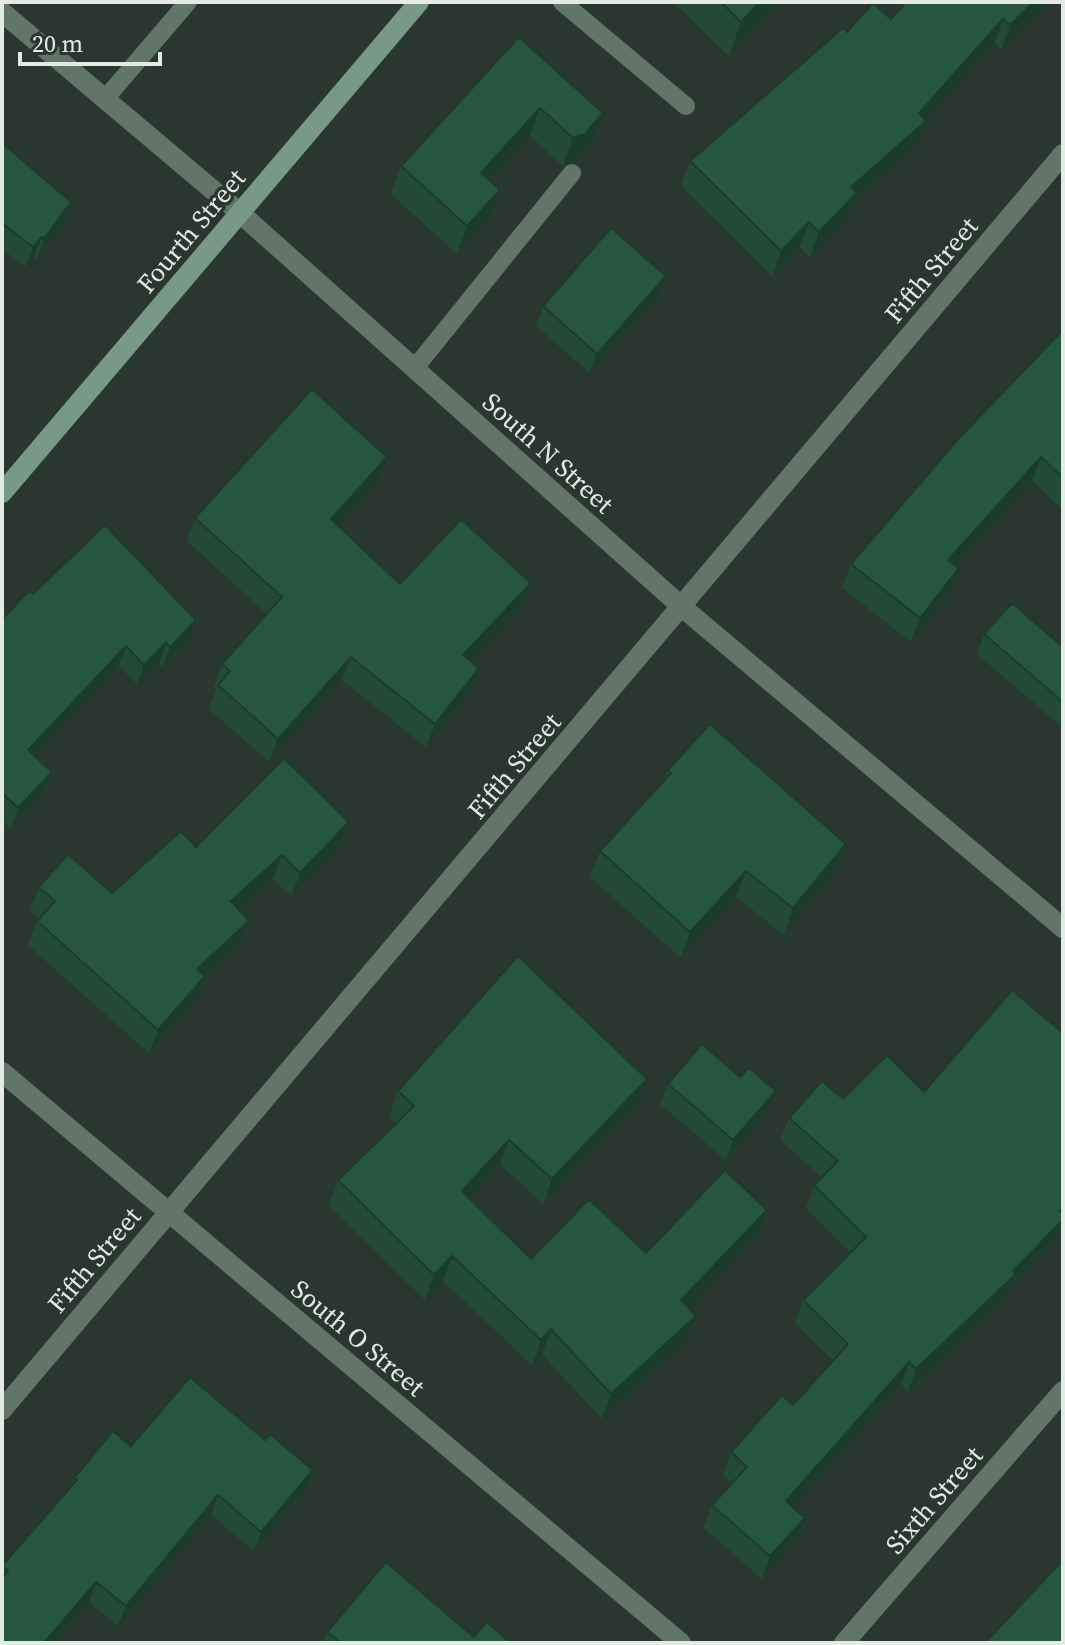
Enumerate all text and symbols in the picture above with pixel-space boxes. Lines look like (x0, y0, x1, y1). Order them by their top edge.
scale bar (20, 16, 160, 66)
text: 20 m (32, 27, 83, 60)
street label: Fourth Street (128, 161, 254, 301)
street label: Fifth Street (876, 209, 986, 331)
street label: South N Street (475, 384, 622, 522)
street label: Fifth Street (459, 705, 569, 827)
street label: Fifth Street (39, 1199, 149, 1321)
street label: South O Street (284, 1271, 433, 1405)
street label: Sixth Street (877, 1438, 991, 1562)

